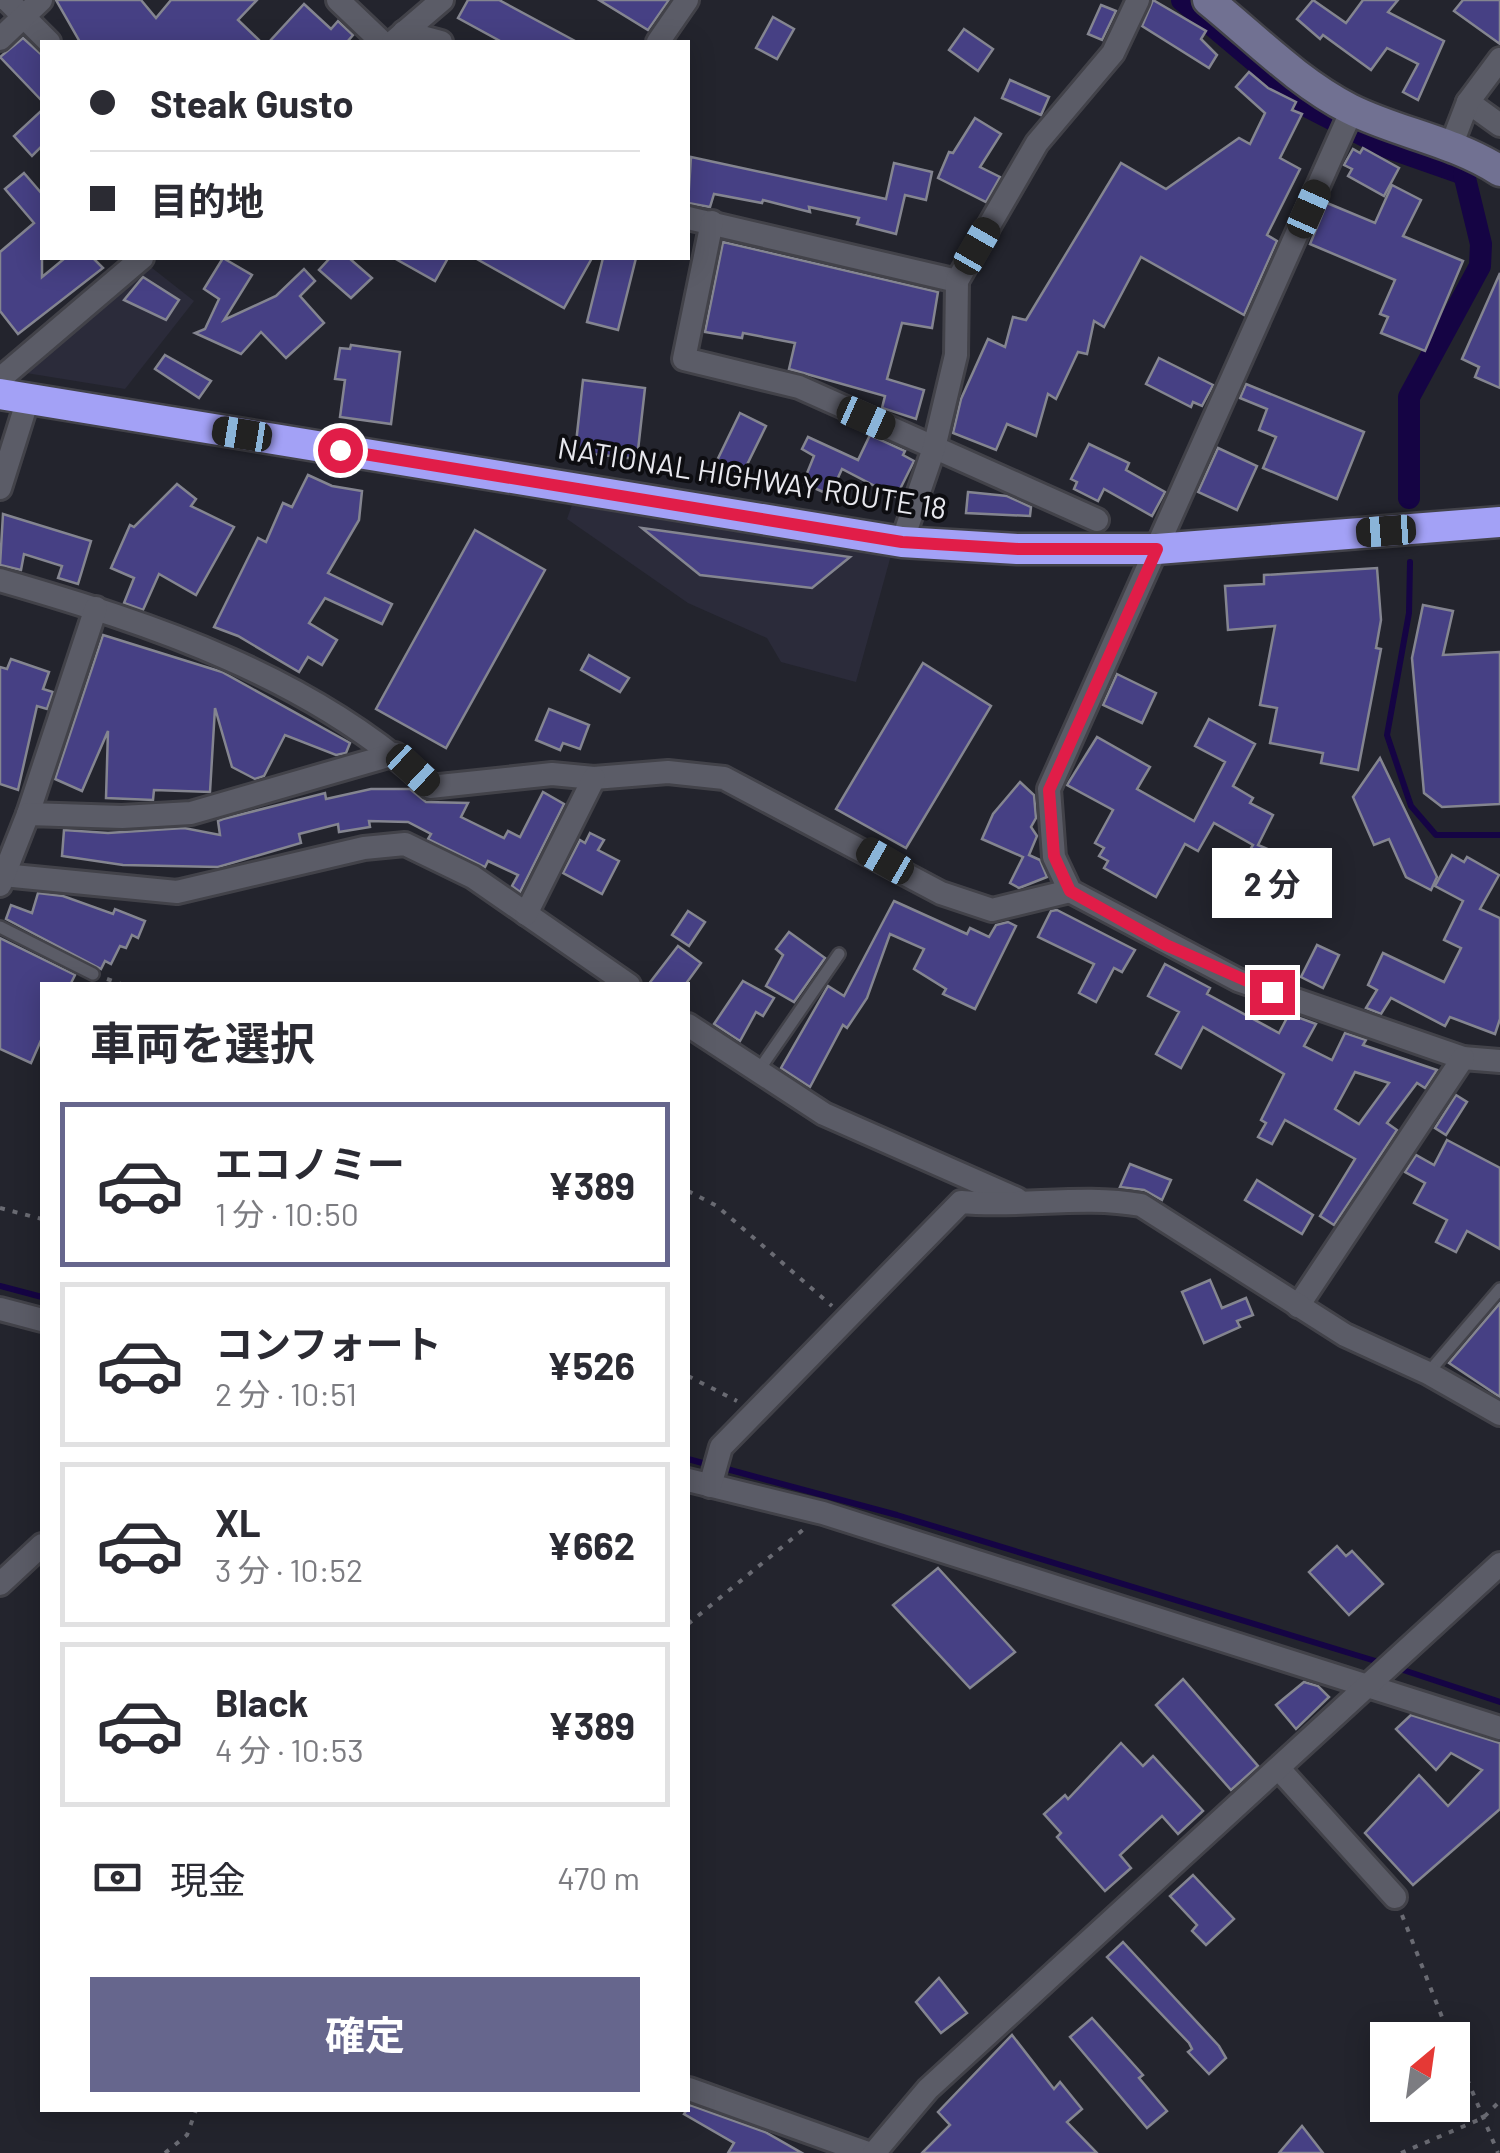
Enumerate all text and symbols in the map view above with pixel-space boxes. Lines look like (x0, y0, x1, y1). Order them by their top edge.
text: Steak Gusto (150, 80, 354, 126)
car (1283, 175, 1335, 243)
text: 目的地 (150, 177, 264, 223)
car (949, 213, 1005, 279)
car (832, 392, 900, 444)
car (210, 414, 274, 454)
route start (318, 428, 363, 473)
street label: NATIONAL HIGHWAY ROUTE 18 (555, 428, 949, 526)
car (1355, 514, 1417, 548)
car (381, 739, 445, 801)
car (852, 833, 918, 889)
callout: 2 分 (1212, 847, 1332, 917)
text: 2 分 (1244, 864, 1300, 902)
route end (1250, 970, 1295, 1015)
text: 車両を選択 (90, 1015, 315, 1069)
icon: car (95, 1140, 185, 1230)
text: エコノミー (215, 1140, 405, 1186)
text: ¥389 (548, 1162, 635, 1208)
text: 1 分 · 10:50 (215, 1194, 359, 1232)
icon: car (95, 1320, 185, 1410)
text: コンフォート (215, 1320, 442, 1366)
text: ¥526 (547, 1342, 635, 1388)
text: 2 分 · 10:51 (215, 1374, 357, 1412)
text: XL (215, 1499, 261, 1545)
icon: car (95, 1500, 185, 1590)
text: ¥662 (547, 1522, 635, 1568)
text: 3 分 · 10:52 (215, 1550, 363, 1588)
text: Black (215, 1679, 309, 1725)
icon: car (95, 1680, 185, 1770)
text: ¥389 (548, 1702, 635, 1748)
text: 4 分 · 10:53 (215, 1730, 364, 1768)
icon: cash (90, 1850, 145, 1905)
text: 現金 (170, 1856, 246, 1902)
text: 470 m (557, 1858, 640, 1896)
button: 確定 (90, 1977, 640, 2092)
north arrow (1370, 2022, 1470, 2122)
map controls (1370, 2022, 1470, 2122)

